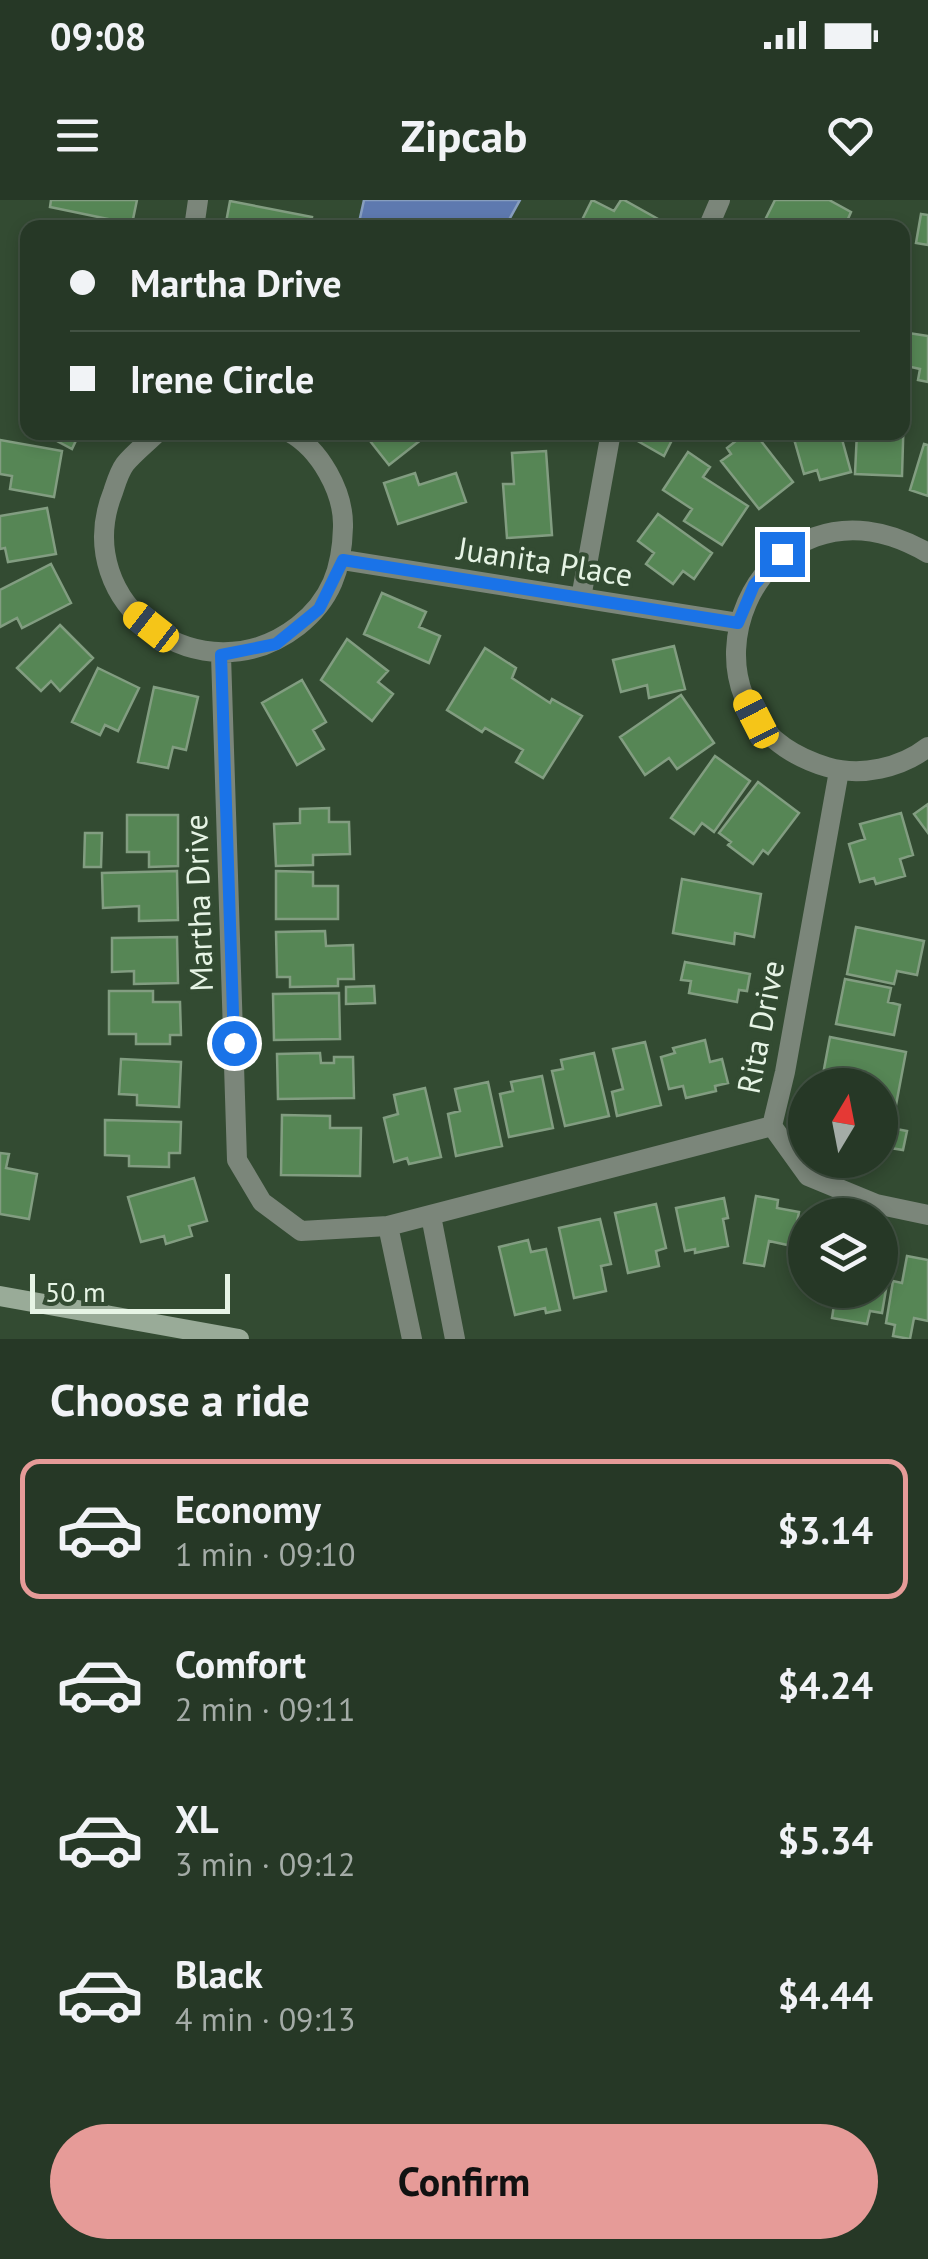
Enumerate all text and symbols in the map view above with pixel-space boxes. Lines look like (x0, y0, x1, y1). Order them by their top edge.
text: 09:08 (50, 11, 146, 60)
text: Zipcab (401, 106, 527, 164)
icon: menu (50, 108, 105, 163)
icon: heart (823, 108, 878, 163)
text: Martha Drive (130, 258, 341, 307)
text: Irene Circle (130, 354, 314, 403)
street label: Juanita Place (453, 526, 636, 596)
route end (760, 532, 805, 577)
car (118, 597, 184, 657)
car (729, 685, 783, 753)
street label: Martha Drive (174, 814, 222, 992)
street label: Rita Drive (727, 957, 793, 1097)
route start (212, 1021, 257, 1066)
north arrow (788, 1068, 898, 1178)
map controls (788, 1068, 898, 1308)
button: layers (788, 1198, 898, 1308)
scale bar (30, 1269, 230, 1314)
text: 50 m (45, 1273, 106, 1310)
text: Choose a ride (50, 1370, 310, 1428)
icon: car (55, 1484, 145, 1574)
text: Economy (175, 1484, 321, 1533)
text: $3.14 (777, 1505, 873, 1554)
text: 1 min · 09:10 (175, 1533, 355, 1575)
icon: car (55, 1639, 145, 1729)
text: Comfort (175, 1639, 306, 1688)
text: $4.24 (777, 1660, 873, 1709)
text: 2 min · 09:11 (175, 1688, 355, 1730)
icon: car (55, 1794, 145, 1884)
text: XL (175, 1794, 219, 1843)
text: $5.34 (777, 1815, 873, 1864)
text: 3 min · 09:12 (175, 1843, 355, 1885)
icon: car (55, 1949, 145, 2039)
text: Black (175, 1949, 263, 1998)
text: $4.44 (777, 1970, 873, 2019)
text: 4 min · 09:13 (175, 1998, 355, 2040)
button: Confirm (50, 2124, 878, 2239)

